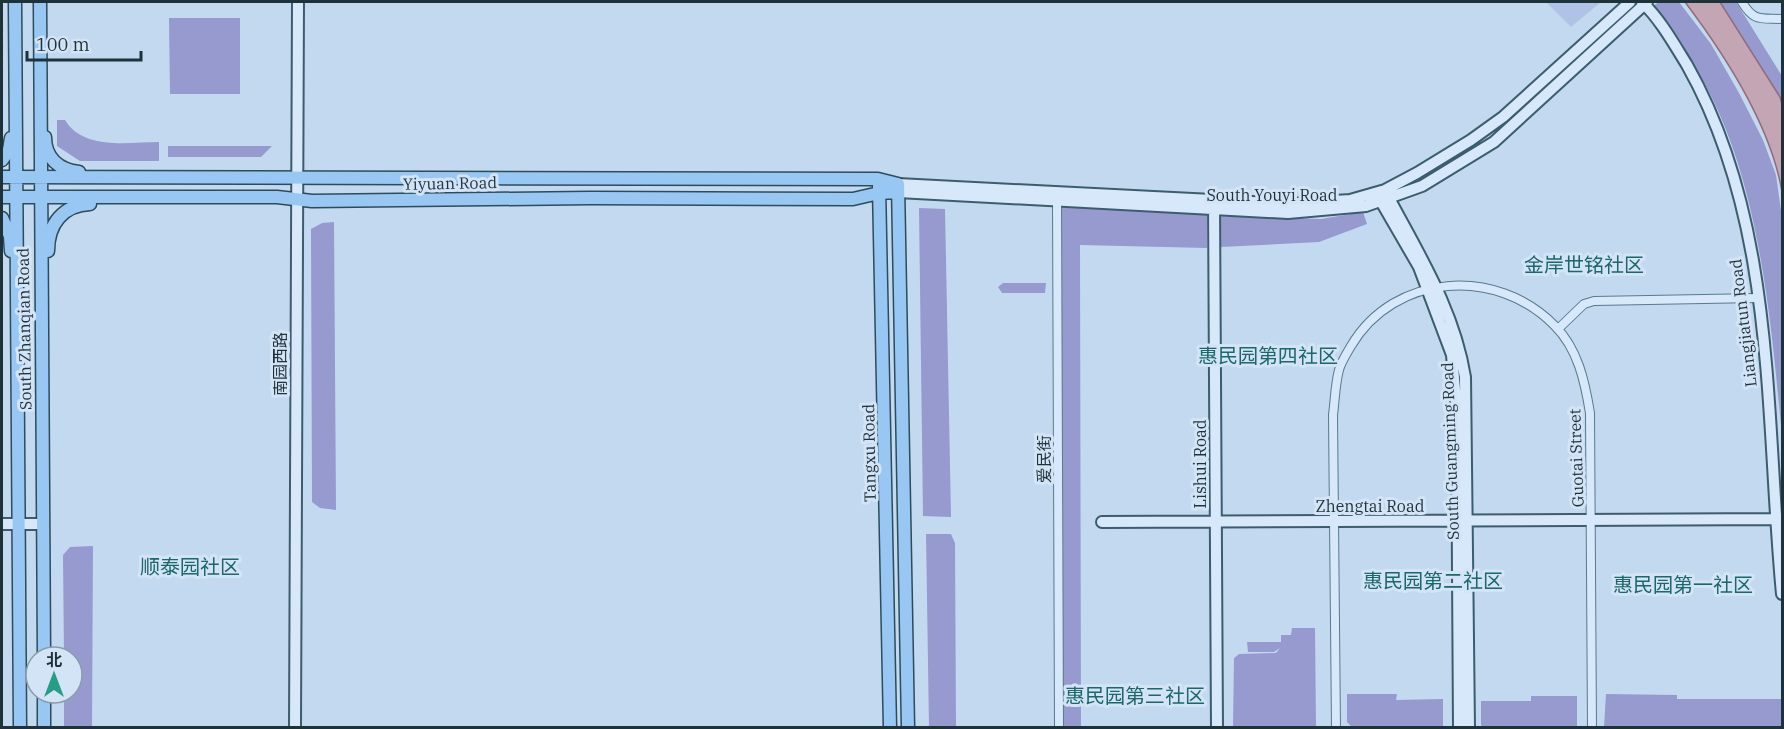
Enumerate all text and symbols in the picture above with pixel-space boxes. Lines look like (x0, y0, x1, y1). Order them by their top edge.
scale bar (27, 24, 141, 62)
text: 100 m (36, 33, 90, 56)
street label: Yiyuan Road (403, 172, 498, 194)
street label: South Youyi Road (1206, 185, 1338, 205)
street label: South Zhanqian Road (13, 247, 35, 410)
district label: 金岸世铭社区 (1524, 251, 1644, 278)
street label: Liangjiatun Road (1725, 258, 1761, 388)
street label: 南园西路 (270, 332, 290, 396)
district label: 惠民园第四社区 (1198, 342, 1338, 369)
street label: South Guangming Road (1437, 361, 1463, 540)
street label: Tangxu Road (858, 403, 880, 502)
street label: Guotai Street (1564, 408, 1588, 508)
street label: Lishui Road (1190, 419, 1210, 509)
street label: 爱民街 (1034, 435, 1054, 483)
street label: Zhengtai Road (1316, 496, 1425, 516)
district label: 顺泰园社区 (140, 553, 240, 580)
district label: 惠民园第二社区 (1363, 567, 1503, 594)
district label: 惠民园第一社区 (1613, 571, 1753, 598)
north arrow (24, 645, 84, 705)
text: 北 (46, 650, 62, 670)
district label: 惠民园第三社区 (1065, 682, 1205, 709)

